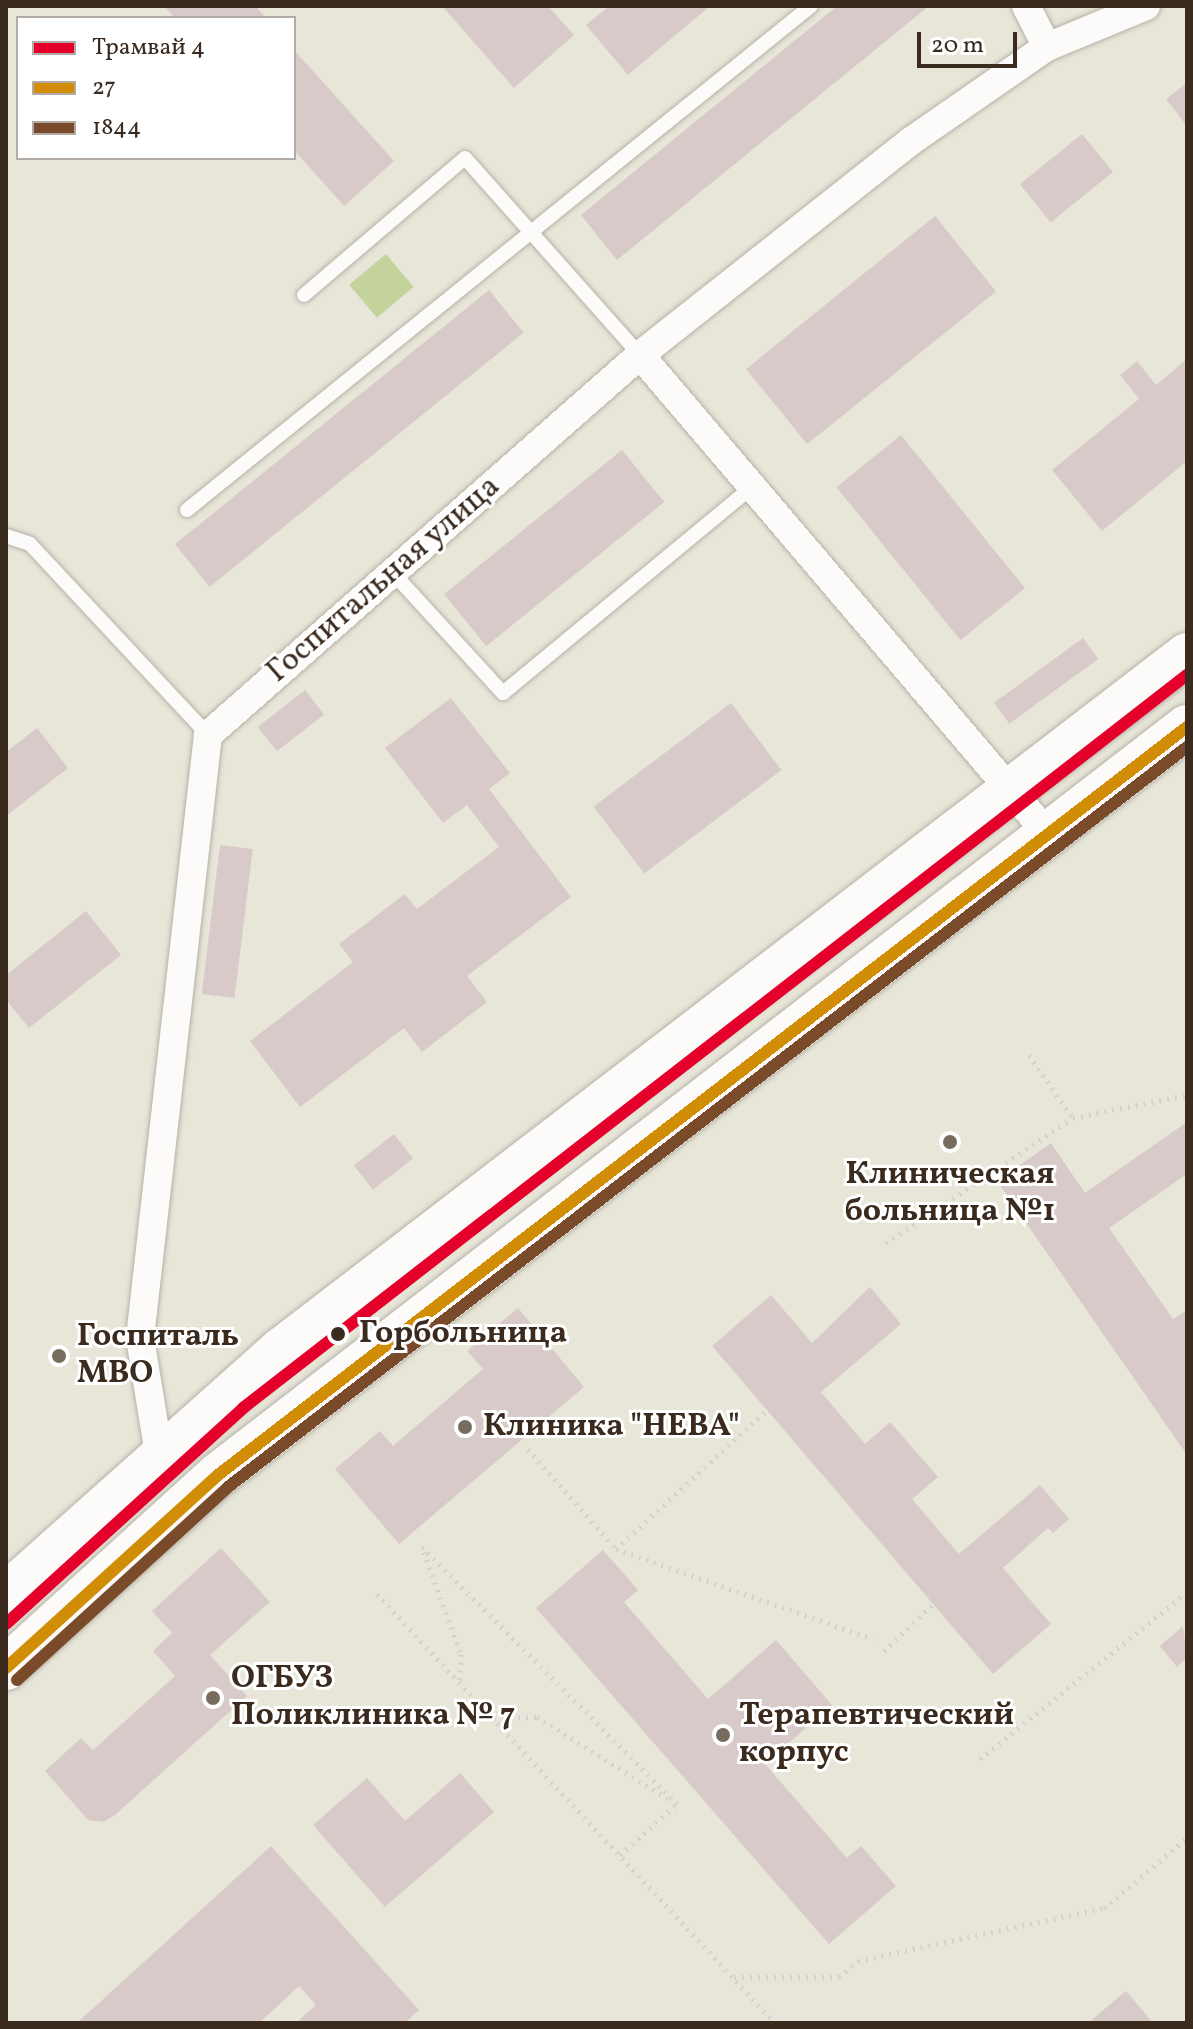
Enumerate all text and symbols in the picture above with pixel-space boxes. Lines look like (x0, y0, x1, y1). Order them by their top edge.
legend (16, 16, 296, 160)
scale bar (921, 16, 1021, 66)
text: 20 m (931, 29, 984, 63)
text: Трамвай 4 (92, 31, 205, 65)
text: 27 (92, 71, 116, 105)
text: 1844 (92, 111, 141, 145)
street label: Госпитальная улица (259, 468, 509, 692)
marker: Клиническая больница №1 (939, 1131, 961, 1153)
place label: Клиническая больница №1 (845, 1157, 1055, 1232)
place label: Горбольница (359, 1315, 567, 1353)
place label: Госпиталь МВО (77, 1319, 239, 1394)
marker: Горбольница (324, 1320, 352, 1348)
marker: Госпиталь МВО (48, 1345, 70, 1367)
place label: Клиника "НЕВА" (483, 1408, 740, 1446)
marker: Клиника "НЕВА" (454, 1416, 476, 1438)
place label: ОГБУЗ Поликлиника № 7 (231, 1661, 515, 1736)
marker: ОГБУЗ Поликлиника № 7 (202, 1687, 224, 1709)
place label: Терапевтический корпус (739, 1698, 1014, 1773)
marker: Терапевтический корпус (714, 1726, 732, 1744)

